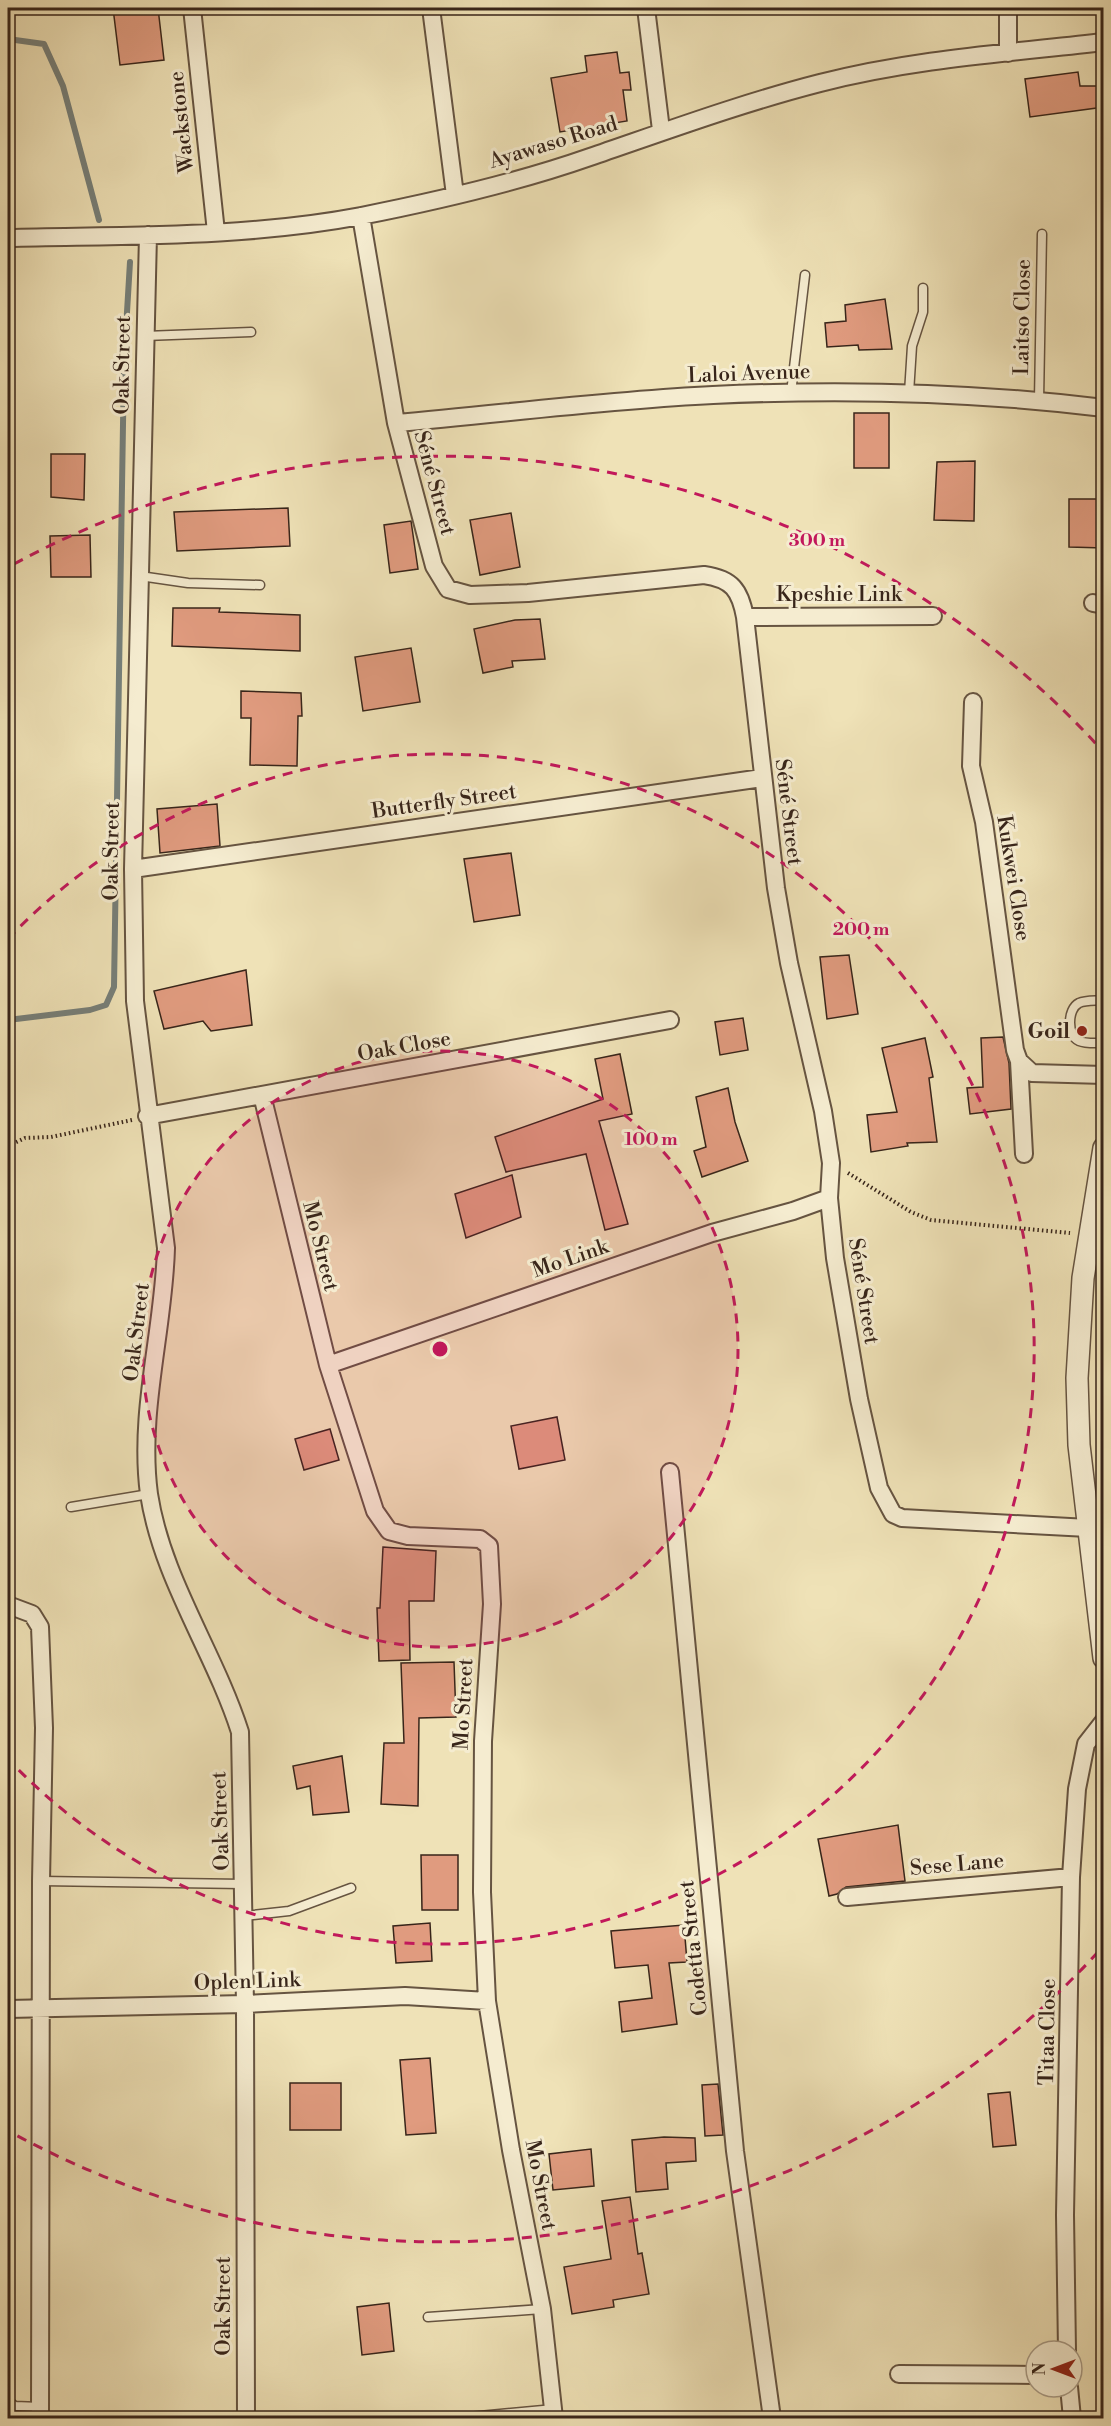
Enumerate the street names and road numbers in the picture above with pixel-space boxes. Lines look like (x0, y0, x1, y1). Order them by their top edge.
street label: Wackstone (164, 70, 200, 175)
street label: Ayawaso Road (485, 111, 621, 175)
street label: Laitso Close (1009, 259, 1037, 375)
street label: Oak Street (109, 315, 137, 415)
street label: Laloi Avenue (687, 359, 811, 389)
street label: Séné Street (408, 428, 461, 539)
street label: Kpeshie Link (776, 582, 903, 608)
street label: Séné Street (769, 757, 808, 867)
street label: Butterfly Street (369, 779, 519, 825)
street label: Oak Street (98, 801, 126, 901)
street label: Kukwei Close (990, 813, 1036, 943)
street label: Oak Close (355, 1026, 453, 1068)
street label: Mo Street (296, 1199, 344, 1294)
street label: Mo Link (529, 1233, 613, 1284)
street label: Séné Street (842, 1236, 884, 1347)
street label: Oak Street (118, 1281, 156, 1383)
street label: Mo Street (449, 1657, 479, 1751)
street label: Oak Street (206, 1770, 236, 1871)
street label: Sese Lane (909, 1848, 1005, 1882)
street label: Codetta Street (674, 1878, 714, 2017)
street label: Oplen Link (193, 1967, 302, 1997)
street label: Titaa Close (1034, 1978, 1062, 2086)
street label: Mo Street (519, 2138, 562, 2233)
street label: Oak Street (211, 2256, 237, 2356)

